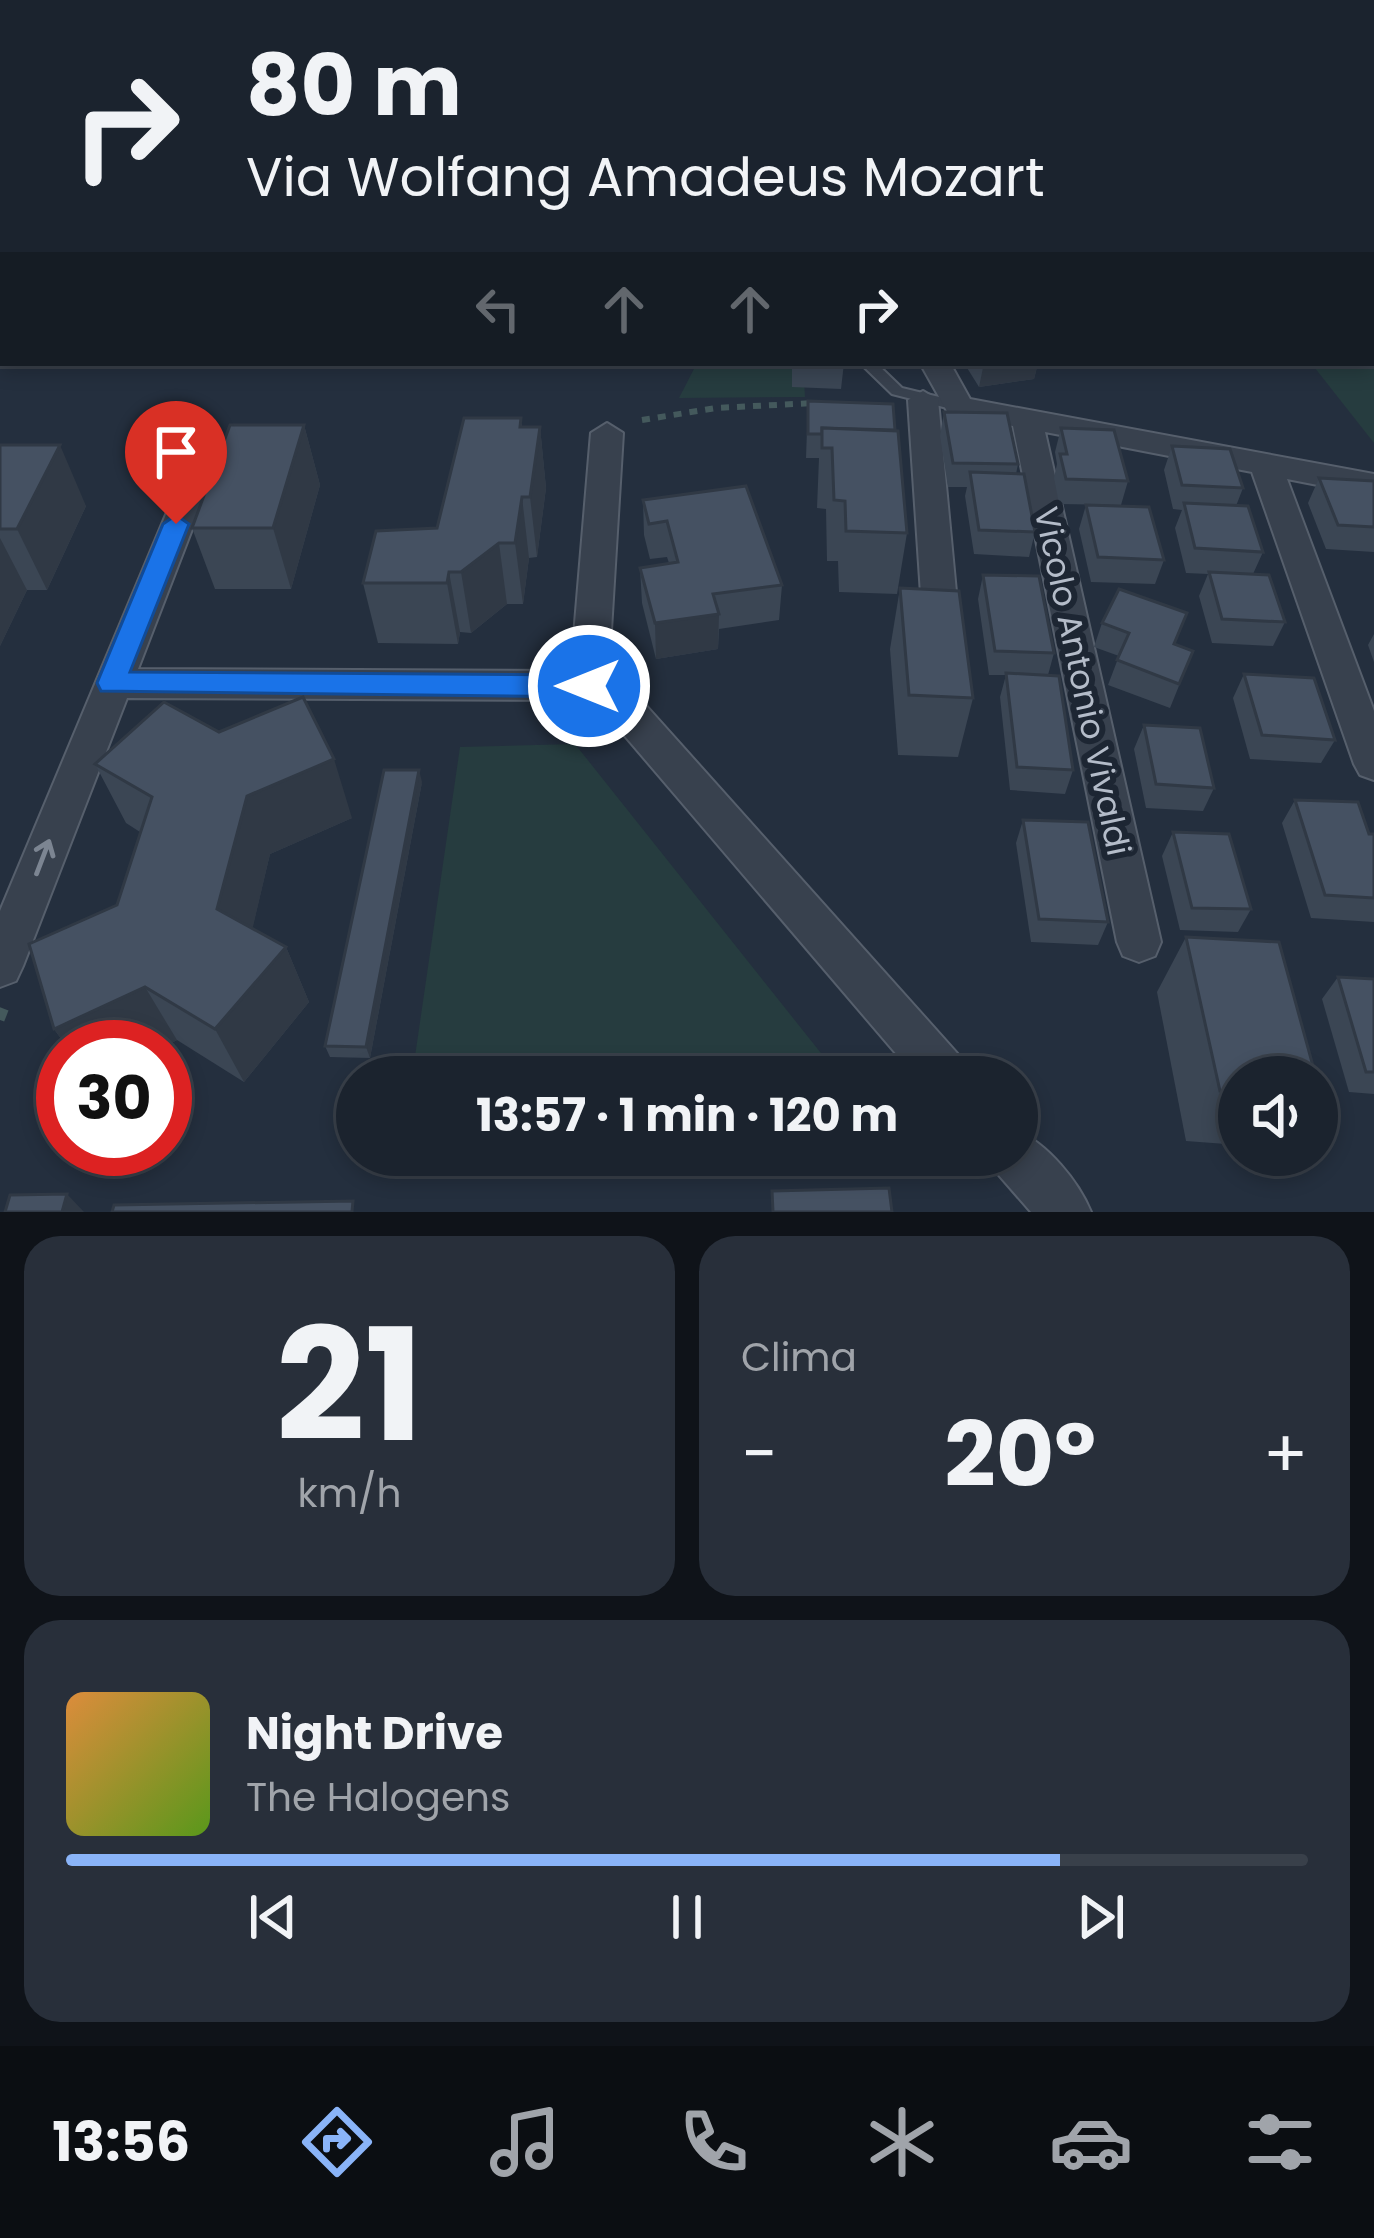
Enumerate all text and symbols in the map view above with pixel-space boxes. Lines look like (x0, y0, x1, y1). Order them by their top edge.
text: 80 m (246, 27, 462, 144)
icon: right (48, 48, 204, 204)
text: Via Wolfang Amadeus Mozart (246, 139, 1045, 215)
icon: left (465, 276, 531, 342)
icon: ahead (591, 276, 657, 342)
icon: ahead (717, 276, 783, 342)
icon: right (843, 276, 909, 342)
pin (125, 401, 227, 524)
icon: arrive (143, 419, 209, 485)
street label: Vicolo Antonio Vivaldi (1023, 503, 1142, 860)
position arrow (526, 623, 652, 749)
one-way arrow (34, 840, 55, 877)
speed limit sign: 30 (36, 1020, 192, 1176)
map controls (1218, 1056, 1338, 1176)
button: sound (1218, 1056, 1338, 1176)
text: 13:57 · 1 min · 120 m (476, 1084, 898, 1147)
text: 21 (276, 1276, 423, 1495)
text: Clima (741, 1330, 857, 1385)
text: 20° (944, 1391, 1096, 1518)
text: − (741, 1408, 777, 1500)
text: + (1263, 1408, 1308, 1500)
text: km/h (298, 1466, 401, 1521)
text: Night Drive (246, 1702, 503, 1765)
text: The Halogens (246, 1770, 510, 1825)
icon: previous (240, 1884, 306, 1950)
icon: pause (654, 1884, 720, 1950)
icon: next (1068, 1884, 1134, 1950)
icon: directions (295, 2100, 379, 2184)
icon: music (483, 2100, 567, 2184)
icon: phone (672, 2100, 756, 2184)
icon: climate (860, 2100, 944, 2184)
icon: car (1049, 2100, 1133, 2184)
icon: filters (1238, 2100, 1322, 2184)
text: 13:56 (52, 2104, 190, 2180)

